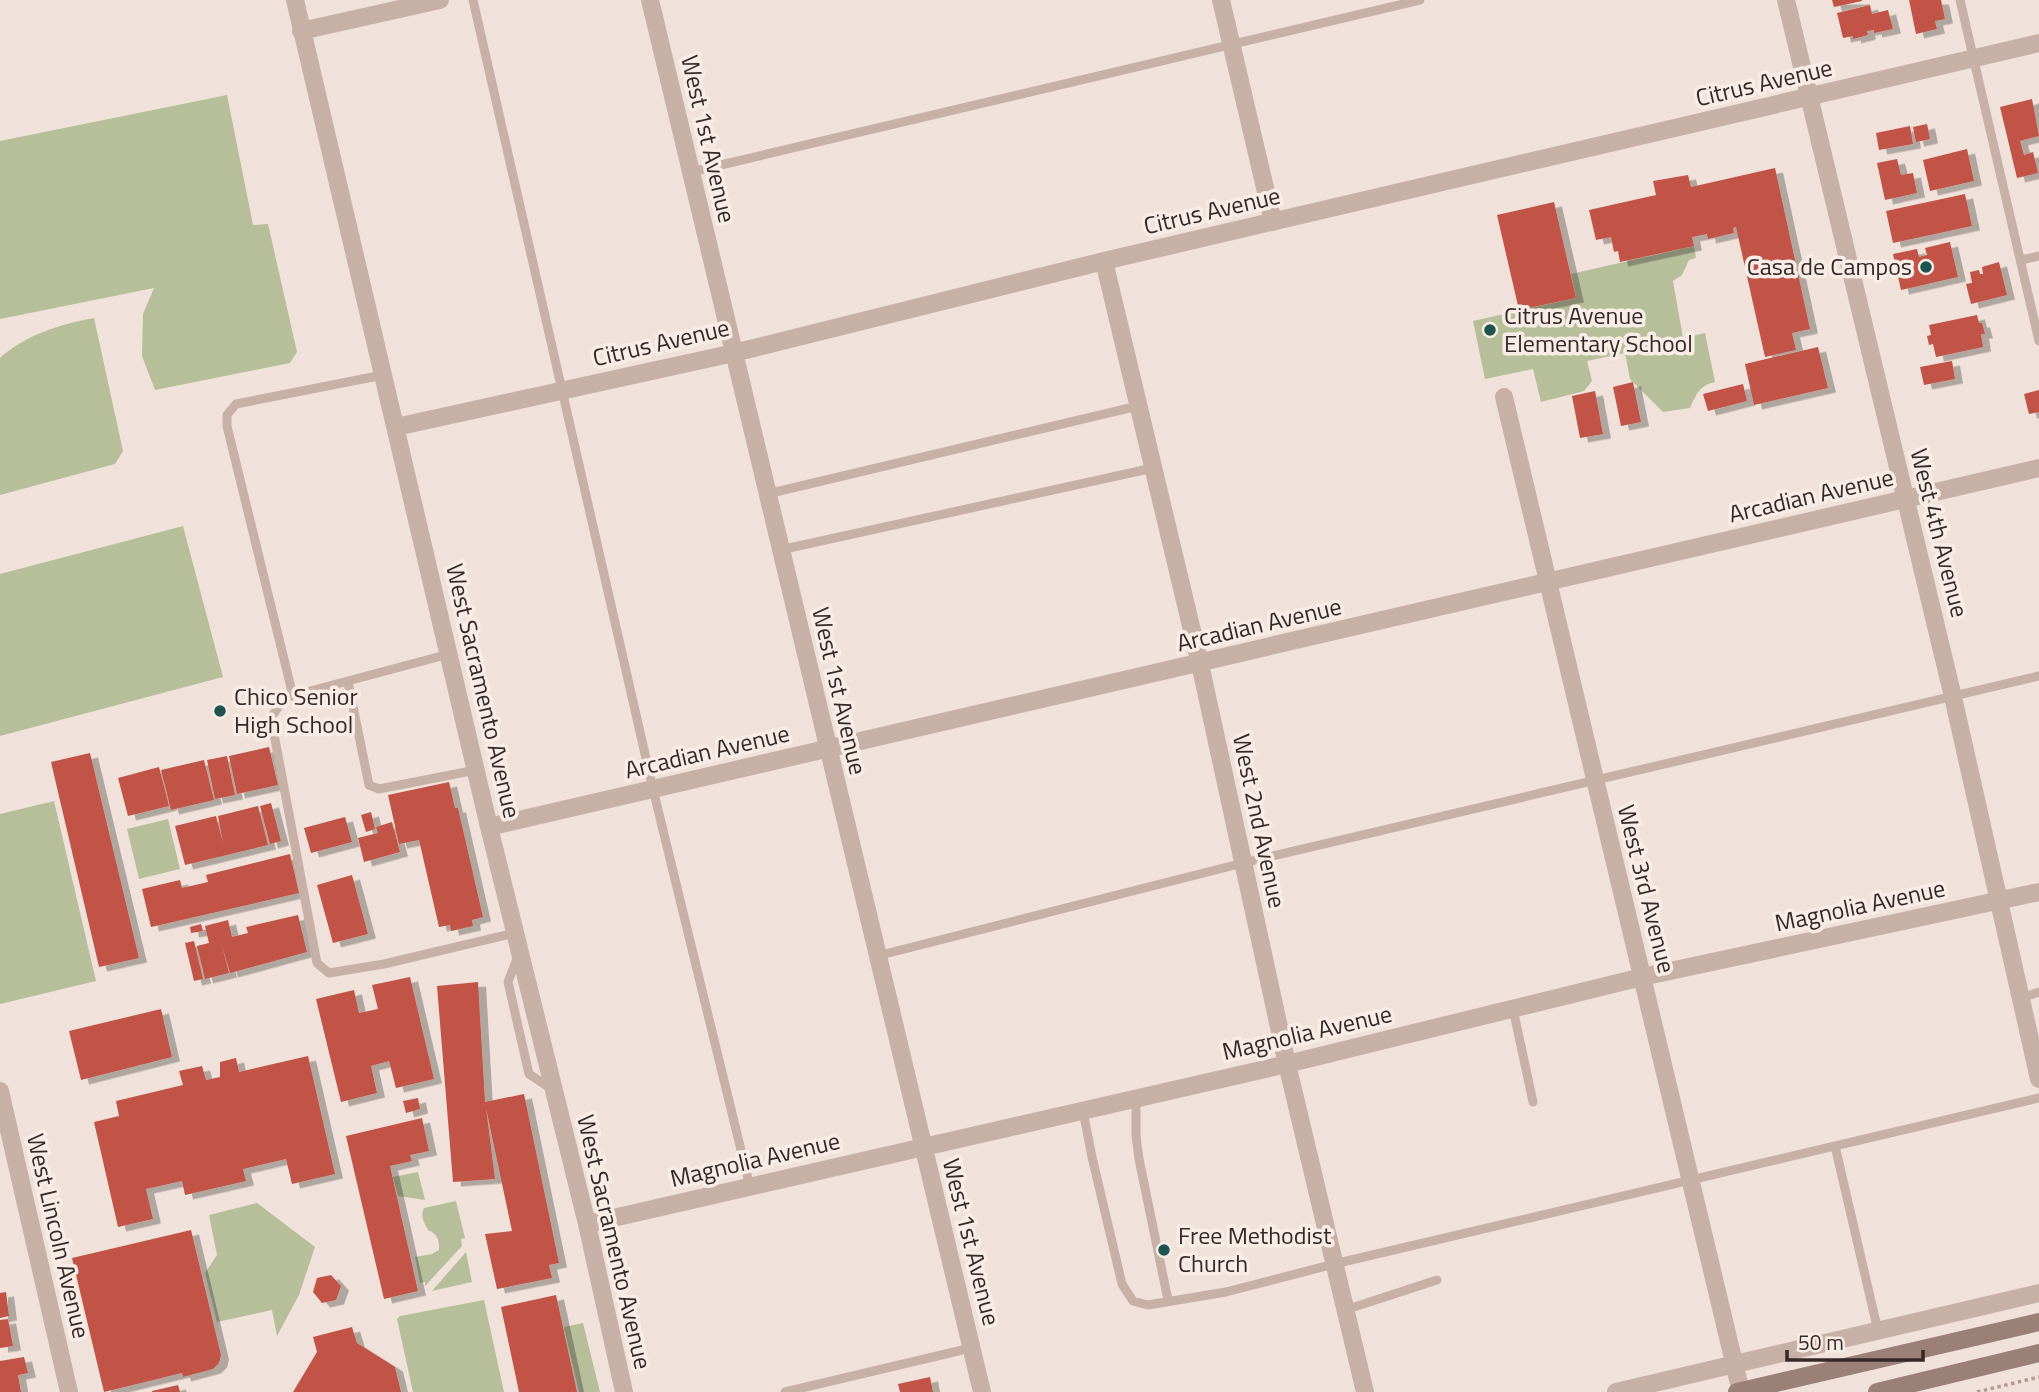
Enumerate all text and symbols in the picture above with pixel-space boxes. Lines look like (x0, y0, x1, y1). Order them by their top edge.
street label: Citrus Avenue (1692, 49, 1836, 115)
street label: West 1st Avenue (672, 51, 746, 226)
street label: Citrus Avenue (1140, 177, 1284, 243)
place label: Casa de Campos (1747, 248, 1912, 284)
marker: Casa de Campos (1918, 259, 1934, 275)
place label: Citrus Avenue Elementary School (1504, 297, 1693, 361)
street label: Citrus Avenue (589, 309, 733, 375)
marker: Citrus Avenue Elementary School (1482, 322, 1498, 338)
street label: West 4th Avenue (1902, 445, 1978, 621)
street label: Arcadian Avenue (1725, 459, 1897, 531)
street label: West Sacramento Avenue (437, 560, 531, 822)
street label: Arcadian Avenue (1173, 588, 1345, 660)
street label: West 1st Avenue (803, 603, 877, 778)
place label: Chico Senior High School (234, 678, 358, 742)
marker: Chico Senior High School (212, 703, 228, 719)
street label: Arcadian Avenue (621, 715, 793, 787)
street label: West 2nd Avenue (1224, 730, 1296, 911)
street label: West 3rd Avenue (1609, 801, 1685, 977)
street label: Magnolia Avenue (1771, 869, 1948, 941)
street label: Magnolia Avenue (1218, 995, 1395, 1069)
street label: West Sacramento Avenue (568, 1111, 662, 1373)
street label: Magnolia Avenue (666, 1122, 843, 1196)
street label: West Lincoln Avenue (18, 1130, 100, 1342)
street label: West 1st Avenue (934, 1154, 1010, 1329)
place label: Free Methodist Church (1178, 1217, 1332, 1281)
marker: Free Methodist Church (1156, 1242, 1172, 1258)
scale bar (1787, 1318, 1924, 1362)
text: 50 m (1798, 1326, 1844, 1358)

